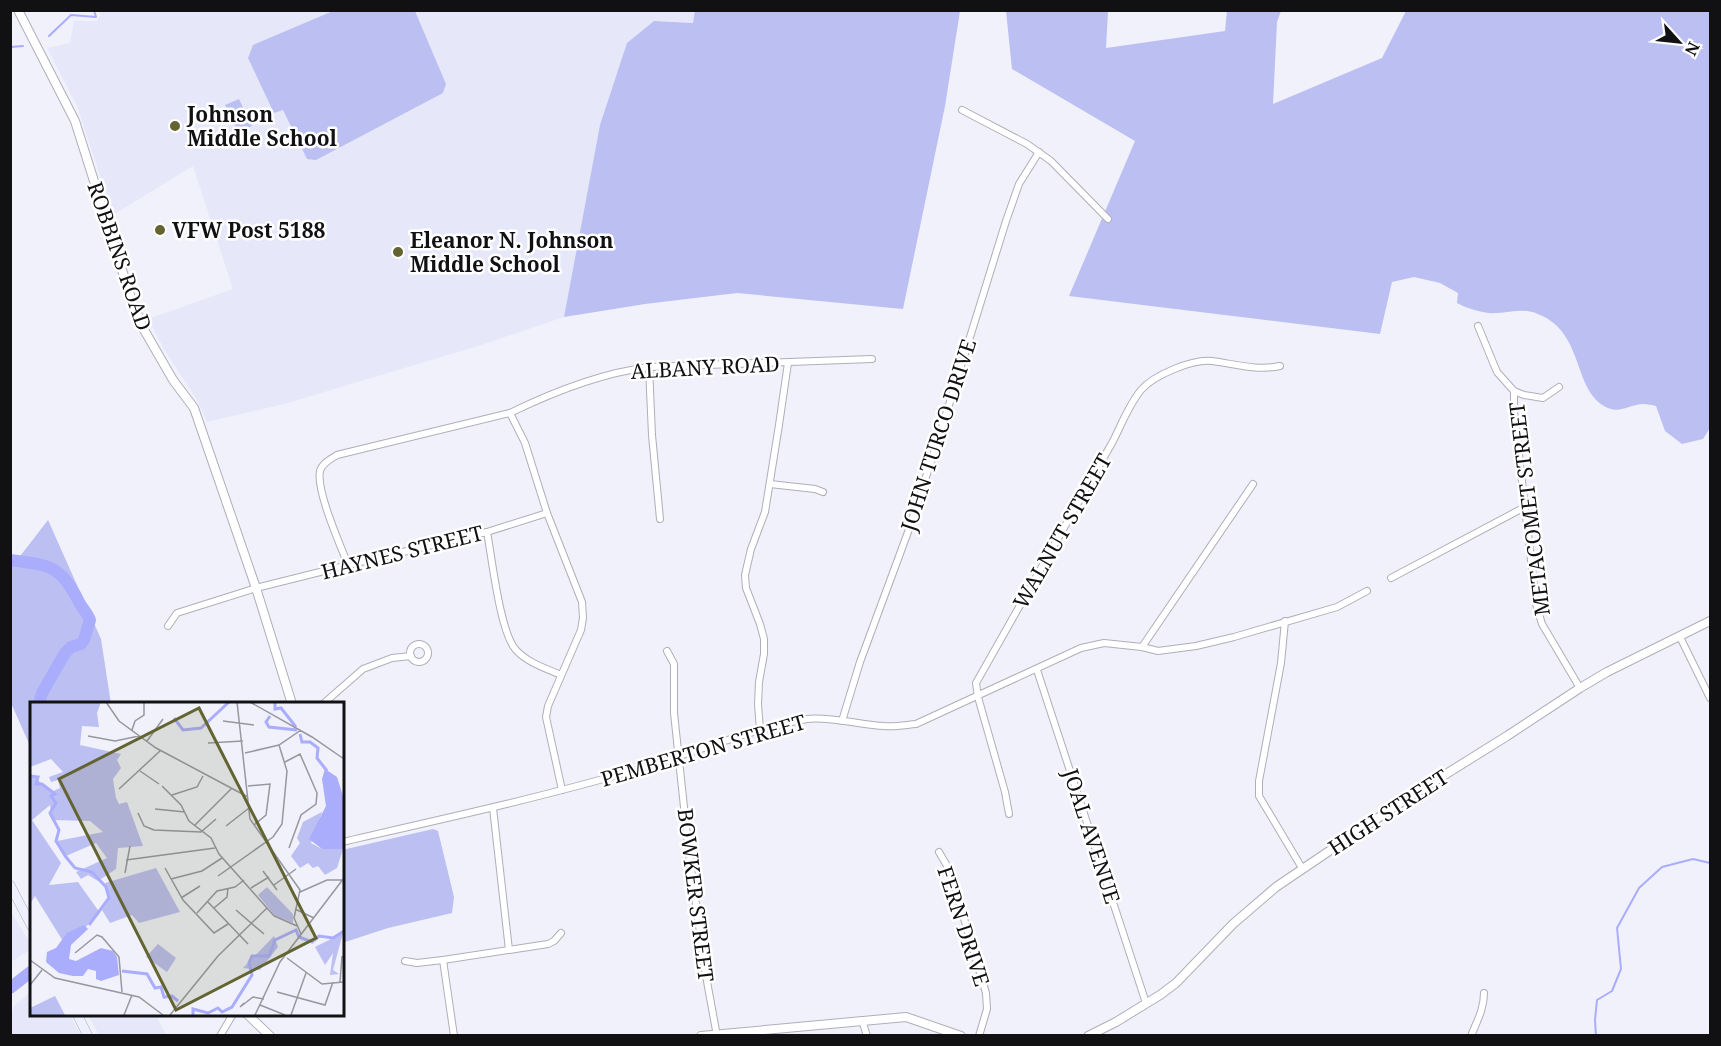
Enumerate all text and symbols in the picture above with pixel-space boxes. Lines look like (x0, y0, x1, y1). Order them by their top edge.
north arrow (1649, 12, 1709, 72)
text: N (1680, 38, 1705, 60)
place label: Johnson Middle School (186, 100, 338, 152)
marker: Johnson Middle School (168, 119, 182, 133)
street label: ROBBINS ROAD (81, 178, 159, 334)
place label: VFW Post 5188 (172, 216, 326, 244)
marker: VFW Post 5188 (153, 223, 167, 237)
place label: Eleanor N. Johnson Middle School (410, 226, 613, 278)
marker: Eleanor N. Johnson Middle School (391, 245, 405, 259)
street label: JOHN TURCO DRIVE (893, 335, 982, 536)
street label: ALBANY ROAD (630, 349, 780, 385)
street label: METACOMET STREET (1502, 400, 1556, 617)
street label: WALNUT STREET (1006, 448, 1118, 614)
street label: HAYNES STREET (318, 518, 486, 586)
inset map (30, 702, 344, 1016)
street label: PEMBERTON STREET (597, 707, 809, 793)
street label: HIGH STREET (1322, 763, 1454, 861)
street label: JOAL AVENUE (1057, 764, 1127, 907)
street label: BOWKER STREET (671, 807, 721, 983)
street label: FERN DRIVE (931, 862, 997, 990)

